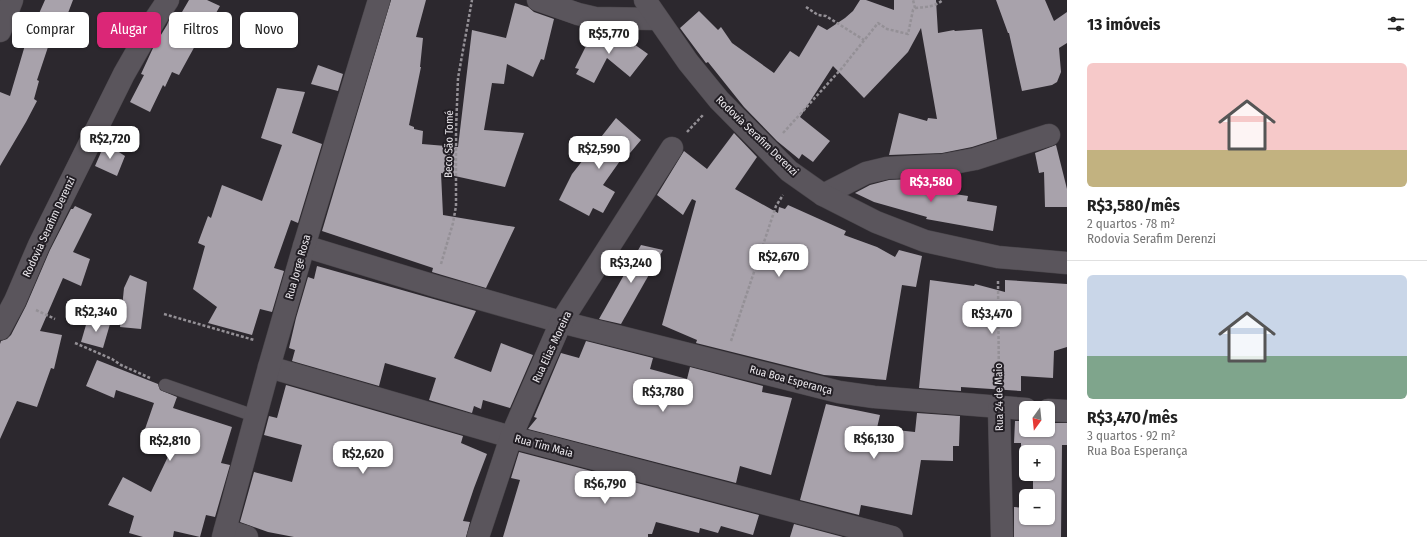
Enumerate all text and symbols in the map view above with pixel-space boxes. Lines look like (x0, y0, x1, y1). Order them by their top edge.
chip: Comprar (12, 12, 89, 48)
chip: Alugar (97, 12, 161, 48)
chip: Filtros (169, 12, 232, 48)
chip: Novo (240, 12, 298, 48)
icon: filters (1385, 13, 1407, 35)
text: 13 imóveis (1087, 14, 1160, 35)
pin: R$5,770 (572, 21, 646, 55)
text: R$5,770 (588, 26, 630, 41)
icon: home (1211, 89, 1283, 161)
street label: Rodovia Serafim Derenzi (713, 93, 801, 179)
street label: Beco São Tomé (442, 110, 456, 178)
pin: R$2,720 (73, 126, 147, 160)
text: R$2,720 (89, 131, 131, 146)
pin: R$2,590 (562, 136, 636, 170)
text: R$2,590 (578, 141, 620, 156)
pin: R$3,580 (894, 169, 968, 203)
text: R$3,580 (909, 174, 953, 189)
street label: Rodovia Serafim Derenzi (20, 175, 78, 279)
text: R$3,580/mês (1087, 195, 1180, 216)
text: 2 quartos · 78 m² (1087, 216, 1175, 231)
text: Rodovia Serafim Derenzi (1087, 231, 1216, 246)
street label: Rua Jorge Rosa (283, 233, 313, 301)
pin: R$2,670 (742, 244, 816, 278)
text: R$2,670 (758, 249, 800, 264)
pin: R$3,240 (594, 250, 668, 284)
text: R$3,240 (610, 255, 652, 270)
pin: R$2,340 (59, 299, 133, 333)
pin: R$3,470 (955, 301, 1029, 335)
icon: home (1211, 301, 1283, 373)
text: R$2,340 (75, 304, 117, 319)
text: R$3,470 (971, 306, 1013, 321)
street label: Rua Elias Moreira (530, 309, 574, 385)
street label: Rua Boa Esperança (748, 363, 834, 397)
street label: Rua 24 de Maio (992, 363, 1006, 431)
pin: R$3,780 (626, 379, 700, 413)
text: R$3,780 (642, 384, 684, 399)
north arrow (1019, 401, 1055, 437)
map controls (1019, 401, 1055, 525)
text: R$3,470/mês (1087, 407, 1178, 428)
pin: R$6,130 (837, 426, 911, 460)
pin: R$2,810 (133, 428, 207, 462)
text: 3 quartos · 92 m² (1087, 428, 1175, 443)
text: R$6,130 (854, 431, 894, 446)
street label: Rua Tim Maia (513, 432, 575, 460)
text: R$2,810 (149, 433, 191, 448)
pin: R$2,620 (326, 441, 400, 475)
text: Rua Boa Esperança (1087, 443, 1188, 458)
button: + (1019, 445, 1055, 481)
text: R$2,620 (342, 446, 384, 461)
pin: R$6,790 (568, 471, 642, 505)
text: R$6,790 (584, 476, 626, 491)
button: − (1019, 489, 1055, 525)

